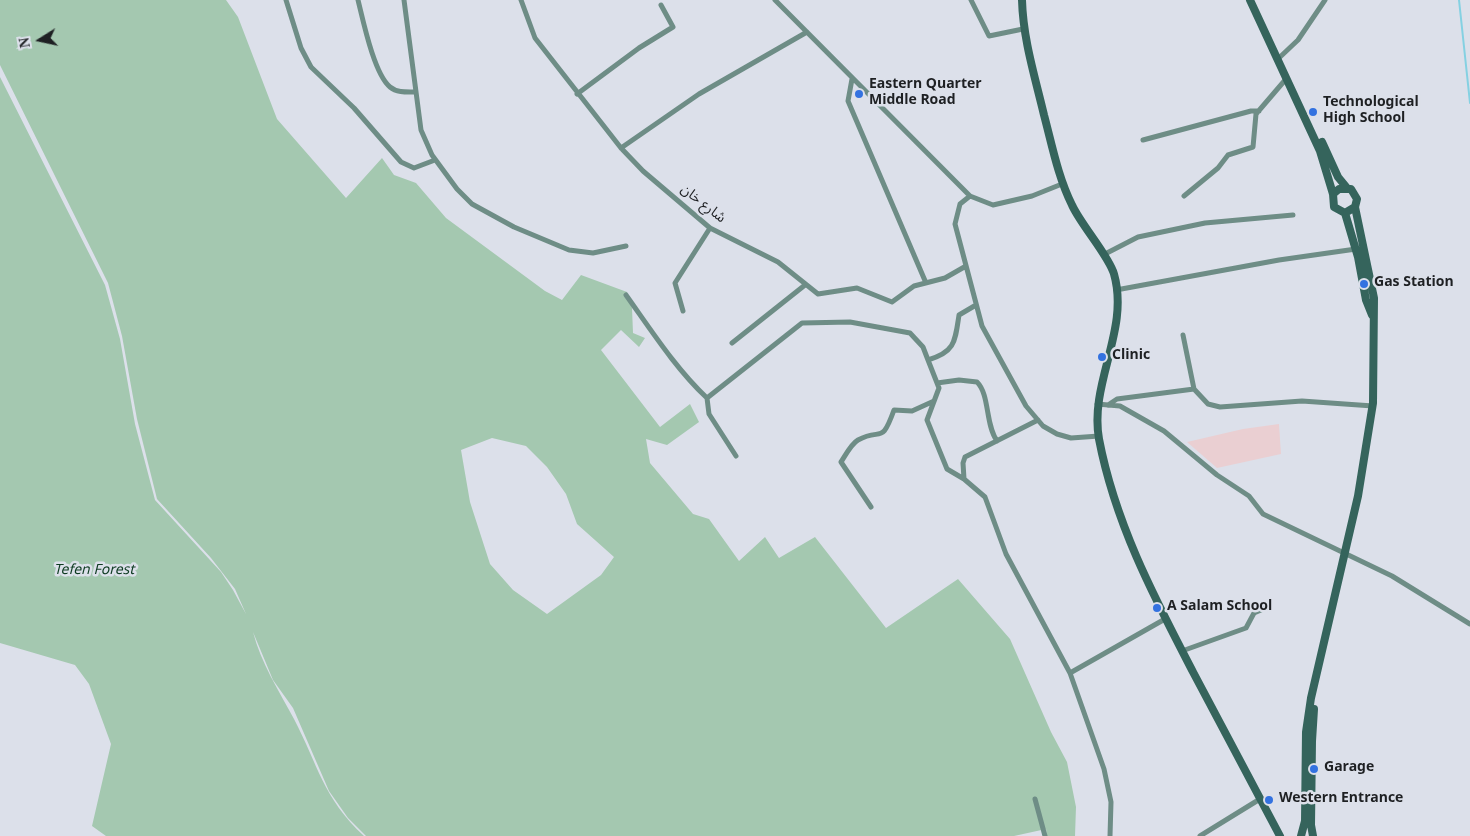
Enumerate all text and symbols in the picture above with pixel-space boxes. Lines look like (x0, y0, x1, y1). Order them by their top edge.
north arrow (15, 15, 65, 65)
text: N (16, 36, 33, 49)
place label: Eastern Quarter Middle Road (869, 78, 982, 110)
marker: Eastern Quarter Middle Road (853, 88, 865, 100)
place label: Technological High School (1323, 96, 1419, 128)
marker: Technological High School (1307, 106, 1319, 118)
street label: شارع خان (676, 182, 728, 228)
place label: Gas Station (1374, 276, 1454, 292)
marker: Gas Station (1358, 278, 1370, 290)
place label: Clinic (1112, 349, 1150, 365)
marker: Clinic (1096, 351, 1108, 363)
park label: Tefen Forest (54, 564, 134, 580)
place label: A Salam School (1167, 600, 1272, 616)
marker: A Salam School (1151, 602, 1163, 614)
place label: Garage (1324, 761, 1374, 777)
marker: Garage (1308, 763, 1320, 775)
place label: Western Entrance (1279, 792, 1403, 808)
marker: Western Entrance (1263, 794, 1275, 806)

